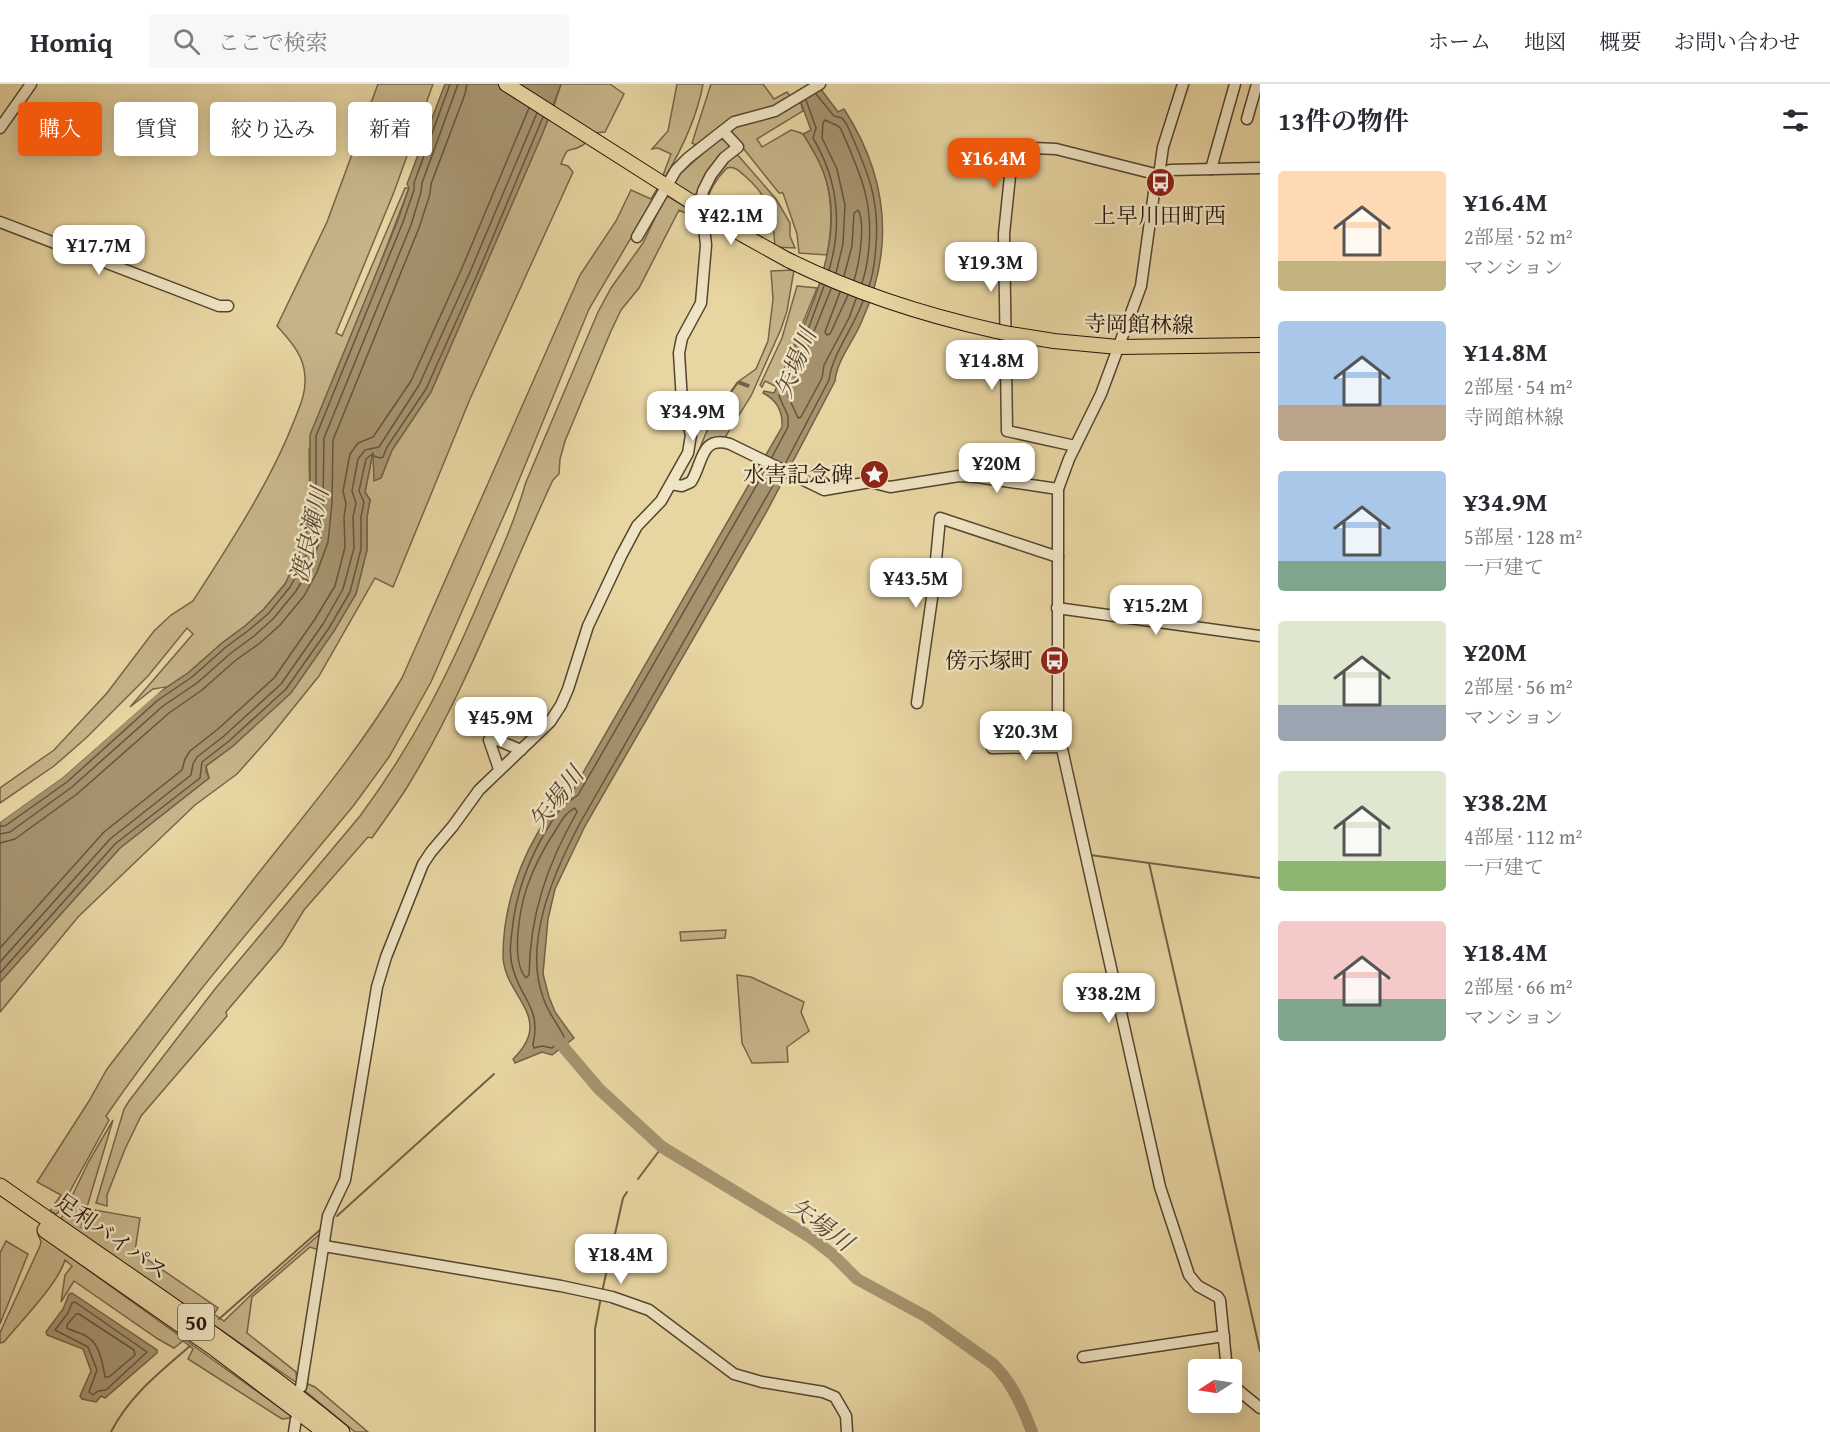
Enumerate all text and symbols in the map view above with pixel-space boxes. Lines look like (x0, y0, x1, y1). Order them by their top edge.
search box (149, 14, 569, 68)
text: Homiq (30, 21, 113, 62)
icon: search (170, 25, 203, 58)
text: ここで検索 (218, 26, 328, 58)
text: ホーム (1428, 26, 1491, 57)
text: 地図 (1524, 26, 1566, 57)
text: 概要 (1599, 26, 1641, 57)
text: お問い合わせ (1674, 26, 1800, 57)
text: 13件の物件 (1278, 101, 1409, 140)
chip: 購入 (18, 102, 102, 156)
chip: 賃貸 (114, 102, 198, 156)
chip: 絞り込み (210, 102, 336, 156)
chip: 新着 (348, 102, 432, 156)
icon: filters (1779, 104, 1812, 137)
pin: ¥16.4M (945, 138, 1043, 189)
text: ¥16.4M (962, 143, 1026, 172)
bus stop icon: 上早川田町西 (1144, 167, 1176, 199)
text: ¥16.4M (1464, 182, 1548, 221)
pin: ¥42.1M (682, 195, 780, 246)
icon: home (1326, 195, 1398, 267)
place label: 上早川田町西 (1094, 199, 1226, 231)
text: ¥42.1M (699, 200, 763, 229)
text: 2部屋 · 52 m² (1464, 222, 1573, 251)
pin: ¥17.7M (50, 225, 148, 276)
text: ¥17.7M (67, 230, 131, 259)
pin: ¥19.3M (942, 242, 1040, 293)
text: ¥19.3M (959, 247, 1023, 276)
text: マンション (1464, 252, 1563, 281)
street label: 寺岡館林線 (1084, 307, 1194, 341)
water label: 矢場川 (765, 320, 826, 403)
text: ¥14.8M (1464, 332, 1548, 371)
pin: ¥14.8M (943, 340, 1041, 391)
text: ¥14.8M (960, 345, 1024, 374)
icon: home (1326, 345, 1398, 417)
text: 2部屋 · 54 m² (1464, 372, 1573, 401)
pin: ¥34.9M (644, 391, 742, 442)
text: ¥34.9M (661, 396, 725, 425)
text: 寺岡館林線 (1464, 402, 1564, 431)
pin: ¥20M (961, 443, 1033, 494)
text: ¥20M (973, 448, 1021, 477)
place label: 水害記念碑 (743, 458, 853, 490)
place icon: 水害記念碑 (858, 458, 890, 490)
water label: 渡良瀬川 (281, 481, 338, 586)
text: ¥34.9M (1464, 482, 1548, 521)
icon: home (1326, 495, 1398, 567)
text: 5部屋 · 128 m² (1464, 522, 1582, 551)
text: 一戸建て (1464, 552, 1544, 581)
pin: ¥43.5M (867, 558, 965, 609)
text: ¥43.5M (884, 563, 948, 592)
pin: ¥15.2M (1107, 585, 1205, 636)
text: ¥15.2M (1124, 590, 1188, 619)
text: ¥20M (1464, 632, 1527, 671)
place label: 傍示塚町 (945, 644, 1033, 676)
bus stop icon: 傍示塚町 (1038, 644, 1070, 676)
icon: home (1326, 645, 1398, 717)
text: 2部屋 · 56 m² (1464, 672, 1573, 701)
pin: ¥45.9M (452, 697, 550, 748)
text: ¥45.9M (469, 702, 533, 731)
text: マンション (1464, 702, 1563, 731)
pin: ¥20.3M (977, 711, 1075, 762)
text: ¥20.3M (994, 716, 1058, 745)
water label: 矢場川 (520, 756, 594, 837)
text: ¥38.2M (1464, 782, 1548, 821)
icon: home (1326, 795, 1398, 867)
text: 4部屋 · 112 m² (1464, 822, 1582, 851)
text: 一戸建て (1464, 852, 1544, 881)
text: ¥18.4M (1464, 932, 1548, 971)
icon: home (1326, 945, 1398, 1017)
text: 2部屋 · 66 m² (1464, 972, 1573, 1001)
pin: ¥38.2M (1060, 973, 1158, 1024)
text: ¥38.2M (1077, 978, 1141, 1007)
text: マンション (1464, 1002, 1563, 1031)
street label: 足利バイパス (49, 1185, 175, 1287)
water label: 矢場川 (782, 1189, 863, 1261)
pin: ¥18.4M (572, 1234, 670, 1285)
text: ¥18.4M (589, 1239, 653, 1268)
road number: 50 (178, 1304, 214, 1340)
north arrow (1188, 1359, 1242, 1413)
map controls (1188, 1359, 1242, 1413)

